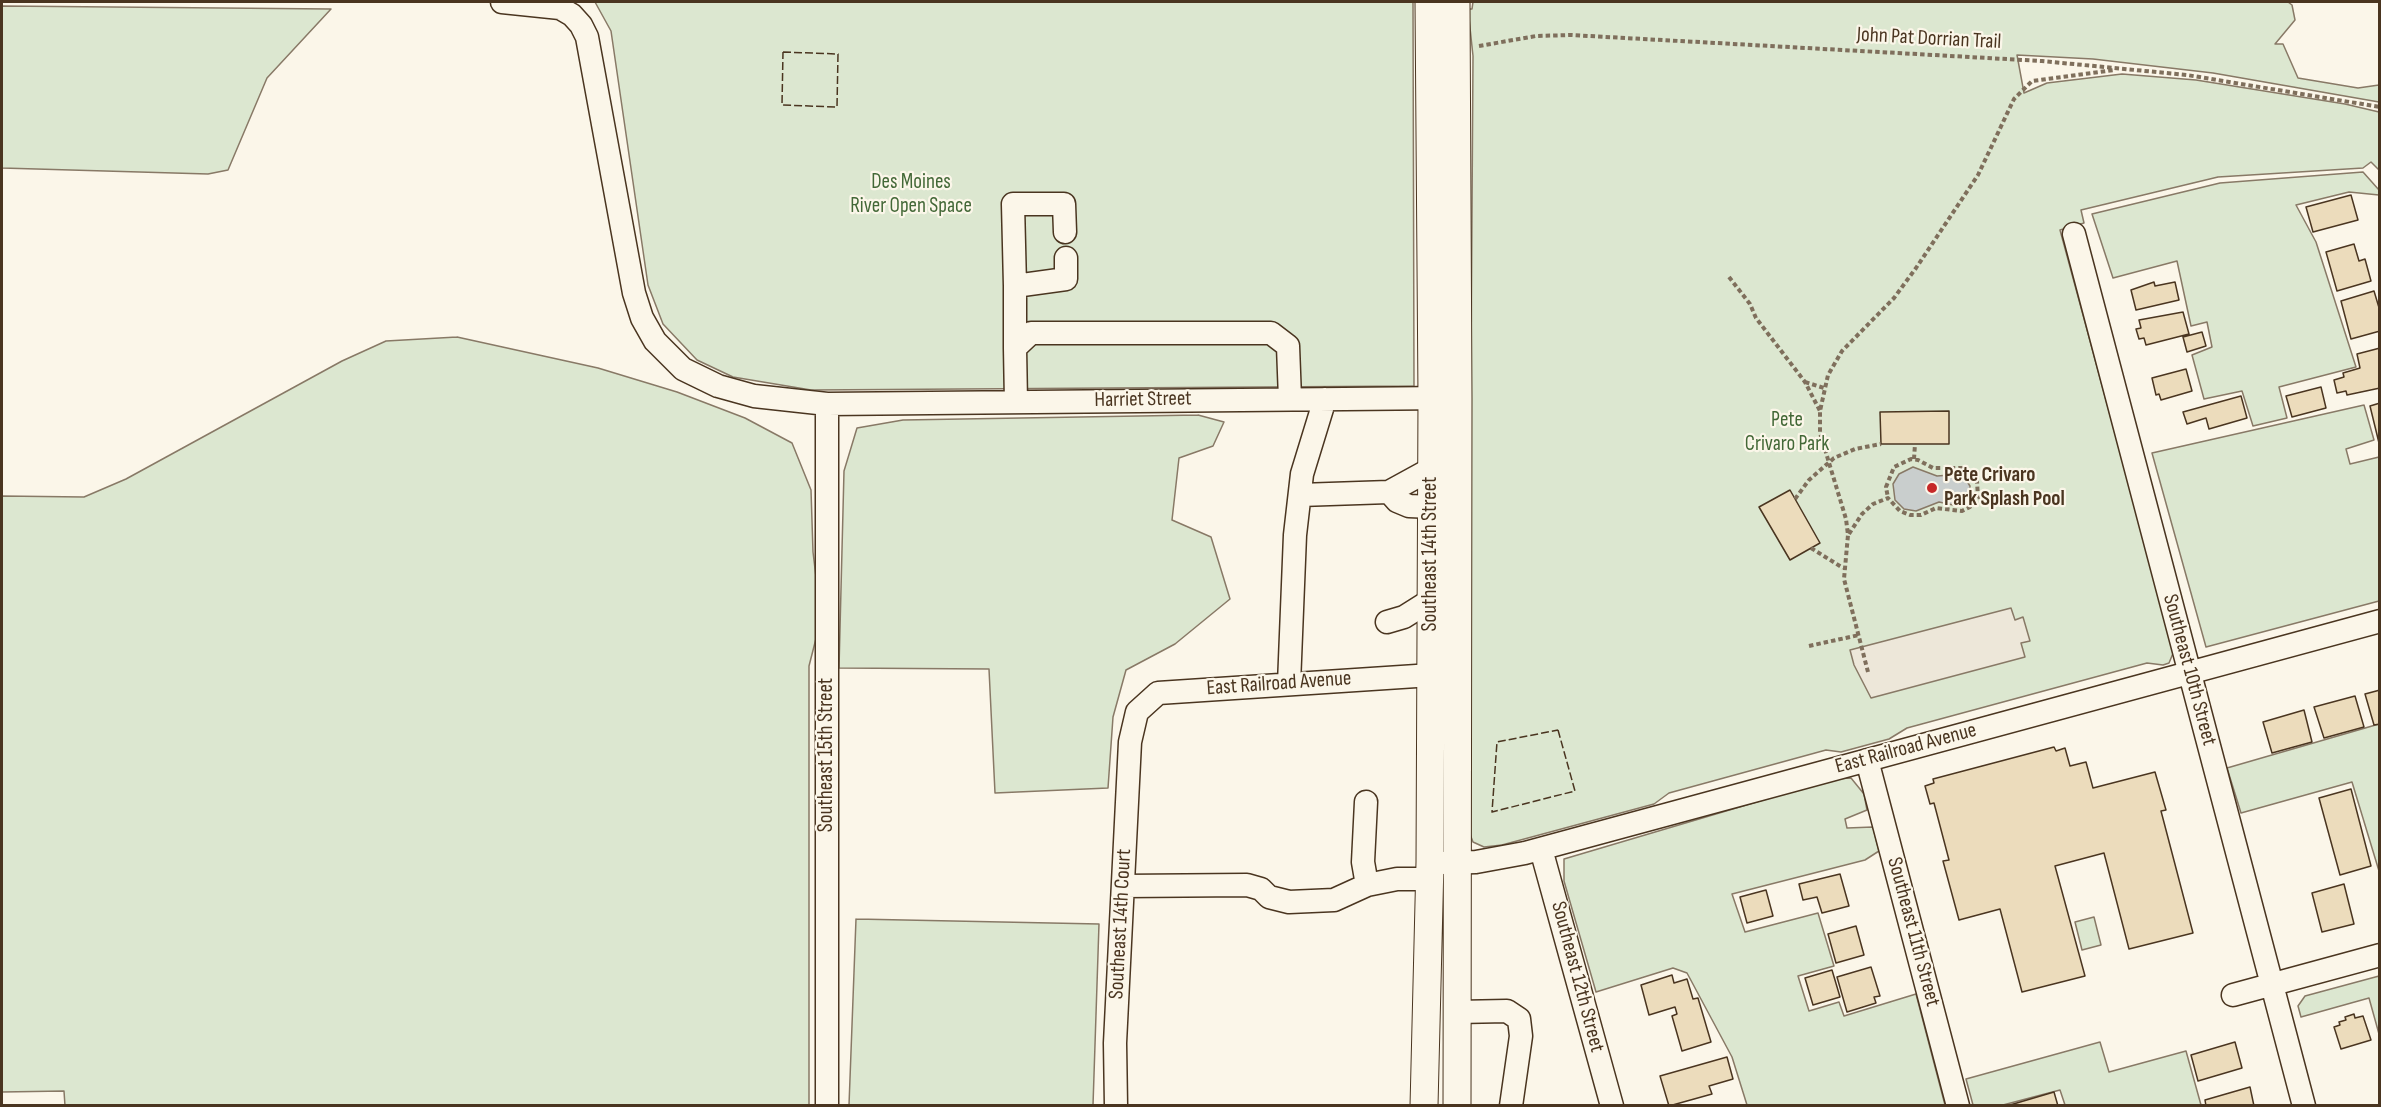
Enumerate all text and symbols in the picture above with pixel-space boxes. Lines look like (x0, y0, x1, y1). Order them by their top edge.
street label: John Pat Dorrian Trail (1856, 23, 2002, 55)
park label: Des Moines River Open Space (850, 170, 972, 220)
street label: Harriet Street (1094, 387, 1192, 413)
park label: Pete Crivaro Park (1745, 408, 1829, 458)
place label: Pete Crivaro Park Splash Pool (1944, 463, 2065, 513)
street label: Southeast 14th Street (1418, 477, 1444, 631)
marker: Pete Crivaro Park Splash Pool (1925, 481, 1939, 495)
street label: Southeast 10th Street (2157, 592, 2221, 748)
street label: East Railroad Avenue (1206, 666, 1352, 702)
street label: Southeast 15th Street (814, 678, 840, 832)
street label: East Railroad Avenue (1833, 718, 1979, 780)
street label: Southeast 14th Court (1104, 848, 1138, 1000)
street label: Southeast 11th Street (1881, 855, 1945, 1009)
street label: Southeast 12th Street (1545, 899, 1609, 1055)

